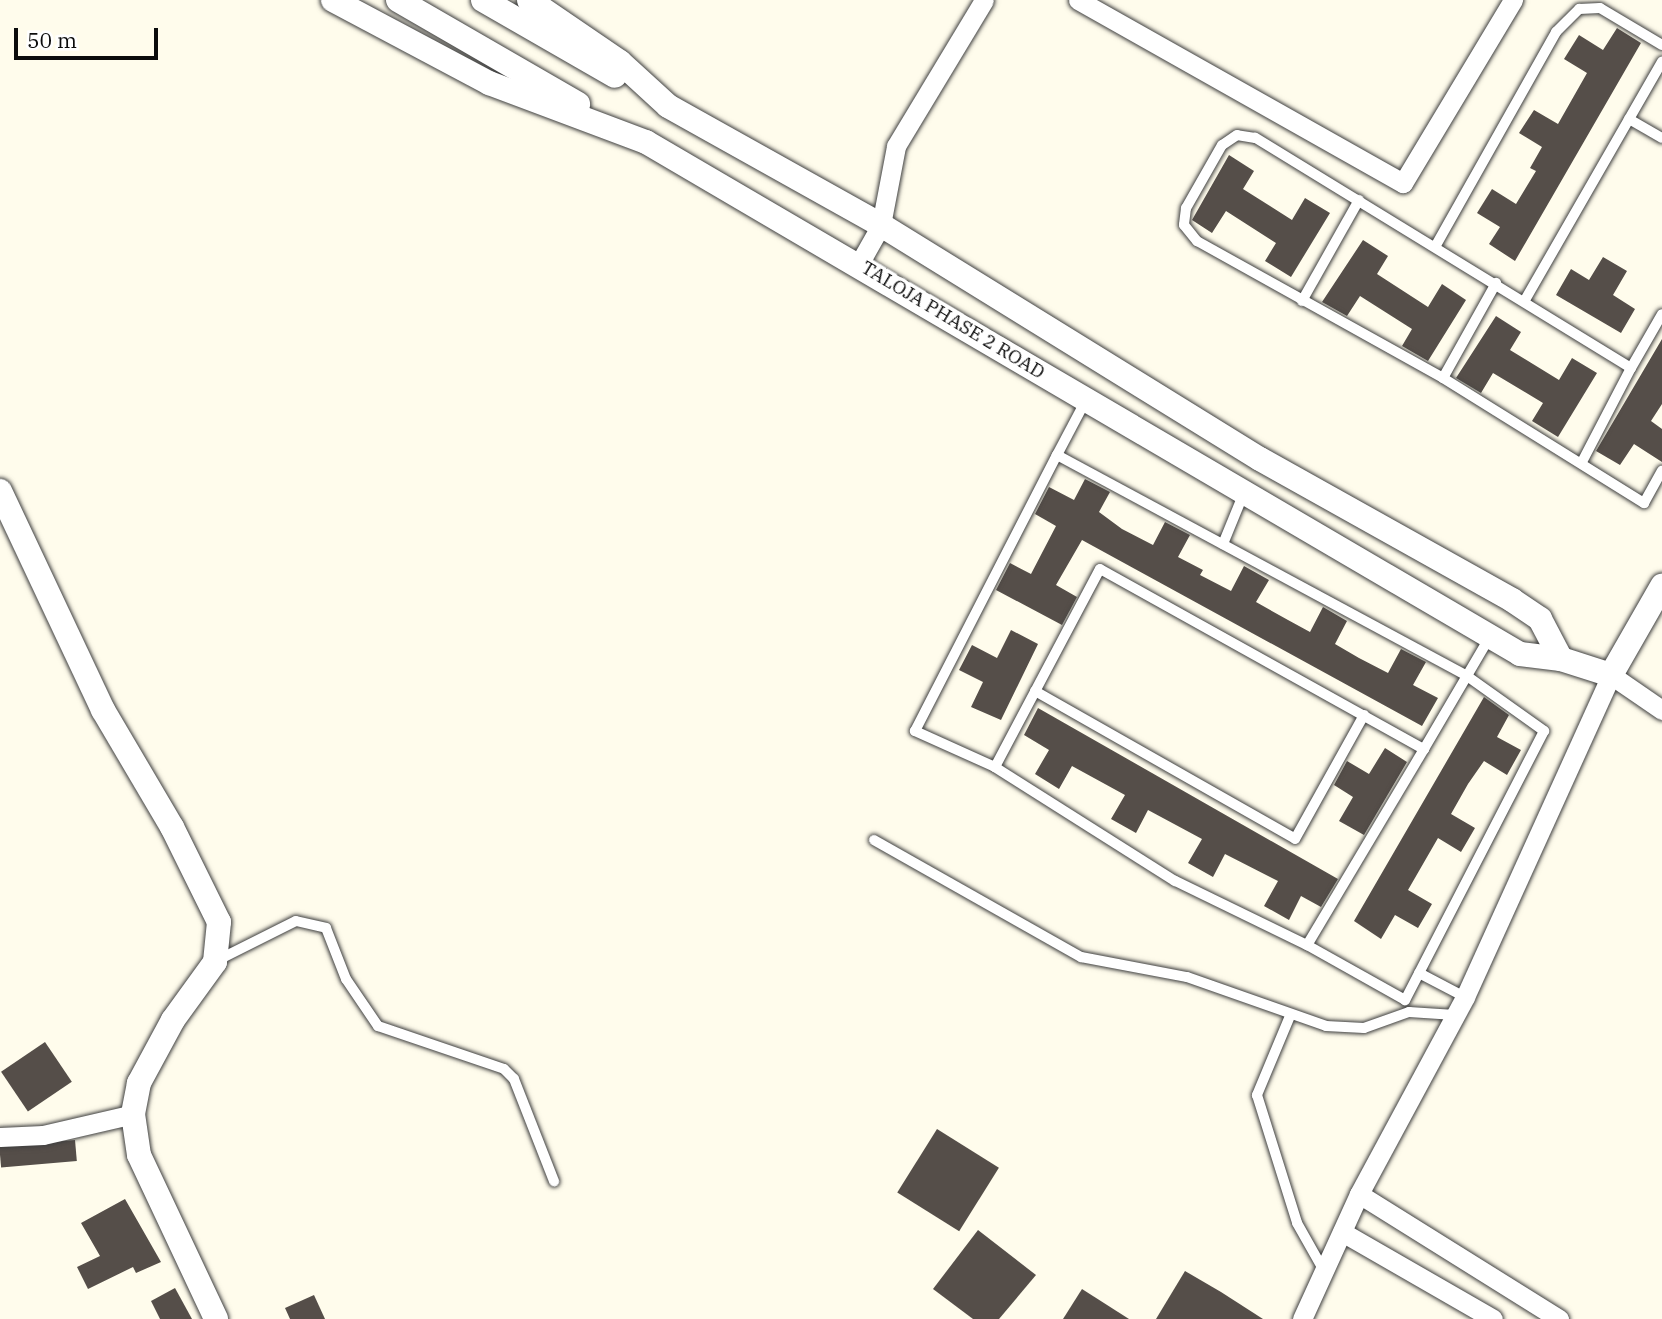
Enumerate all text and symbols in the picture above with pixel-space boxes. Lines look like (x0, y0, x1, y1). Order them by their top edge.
scale bar (18, 14, 161, 58)
text: 50 m (27, 26, 77, 54)
street label: TALOJA PHASE 2 ROAD (857, 256, 1049, 384)

